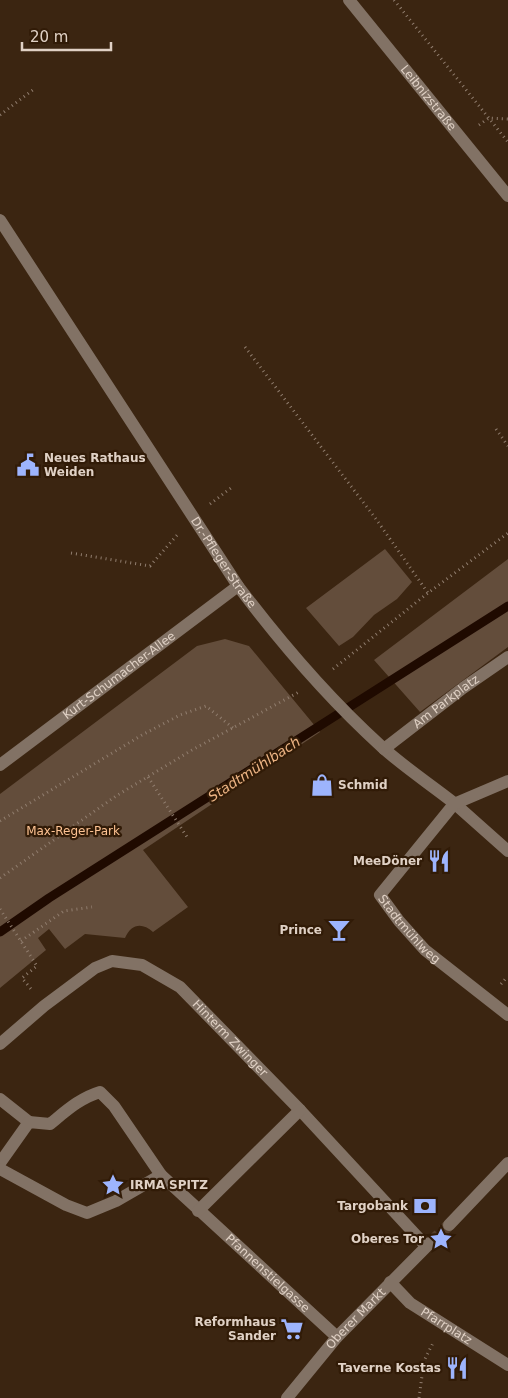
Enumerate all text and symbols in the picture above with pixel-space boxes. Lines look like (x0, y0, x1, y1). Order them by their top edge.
scale bar (22, 20, 111, 52)
text: 20 m (30, 28, 68, 46)
street label: Leibnizstraße (398, 62, 459, 133)
place label: Neues Rathaus Weiden (44, 451, 146, 479)
public building icon: Neues Rathaus Weiden (15, 452, 41, 478)
street label: Dr.-Pfleger-Straße (188, 514, 259, 611)
street label: Kurt-Schumacher-Allee (60, 629, 178, 722)
street label: Am Parkplatz (410, 672, 482, 731)
water label: Stadtmühlbach (205, 733, 303, 805)
shop icon: Schmid (309, 772, 335, 798)
place label: Schmid (338, 778, 388, 792)
park label: Max-Reger-Park (26, 824, 120, 838)
restaurant icon: MeeDöner (426, 848, 452, 874)
place label: MeeDöner (353, 854, 422, 868)
street label: Stadtmühlweg (375, 892, 443, 966)
bar icon: Prince (326, 917, 352, 943)
place label: Prince (279, 923, 322, 937)
street label: Hinterm Zwinger (190, 997, 271, 1080)
place icon: IRMA SPITZ (100, 1172, 126, 1198)
place label: IRMA SPITZ (130, 1178, 208, 1192)
bank icon: Targobank (412, 1193, 438, 1219)
place label: Targobank (337, 1199, 409, 1213)
place icon: Oberes Tor (428, 1226, 454, 1252)
street label: Pfannenstielgasse (223, 1231, 313, 1315)
place label: Oberes Tor (351, 1232, 424, 1246)
street label: Oberer Markt (323, 1285, 389, 1352)
street label: Pfarrplatz (418, 1305, 475, 1347)
place label: Reformhaus Sander (194, 1315, 276, 1343)
supermarket icon: Reformhaus Sander (279, 1316, 305, 1342)
restaurant icon: Taverne Kostas (444, 1355, 470, 1381)
place label: Taverne Kostas (338, 1361, 441, 1375)

